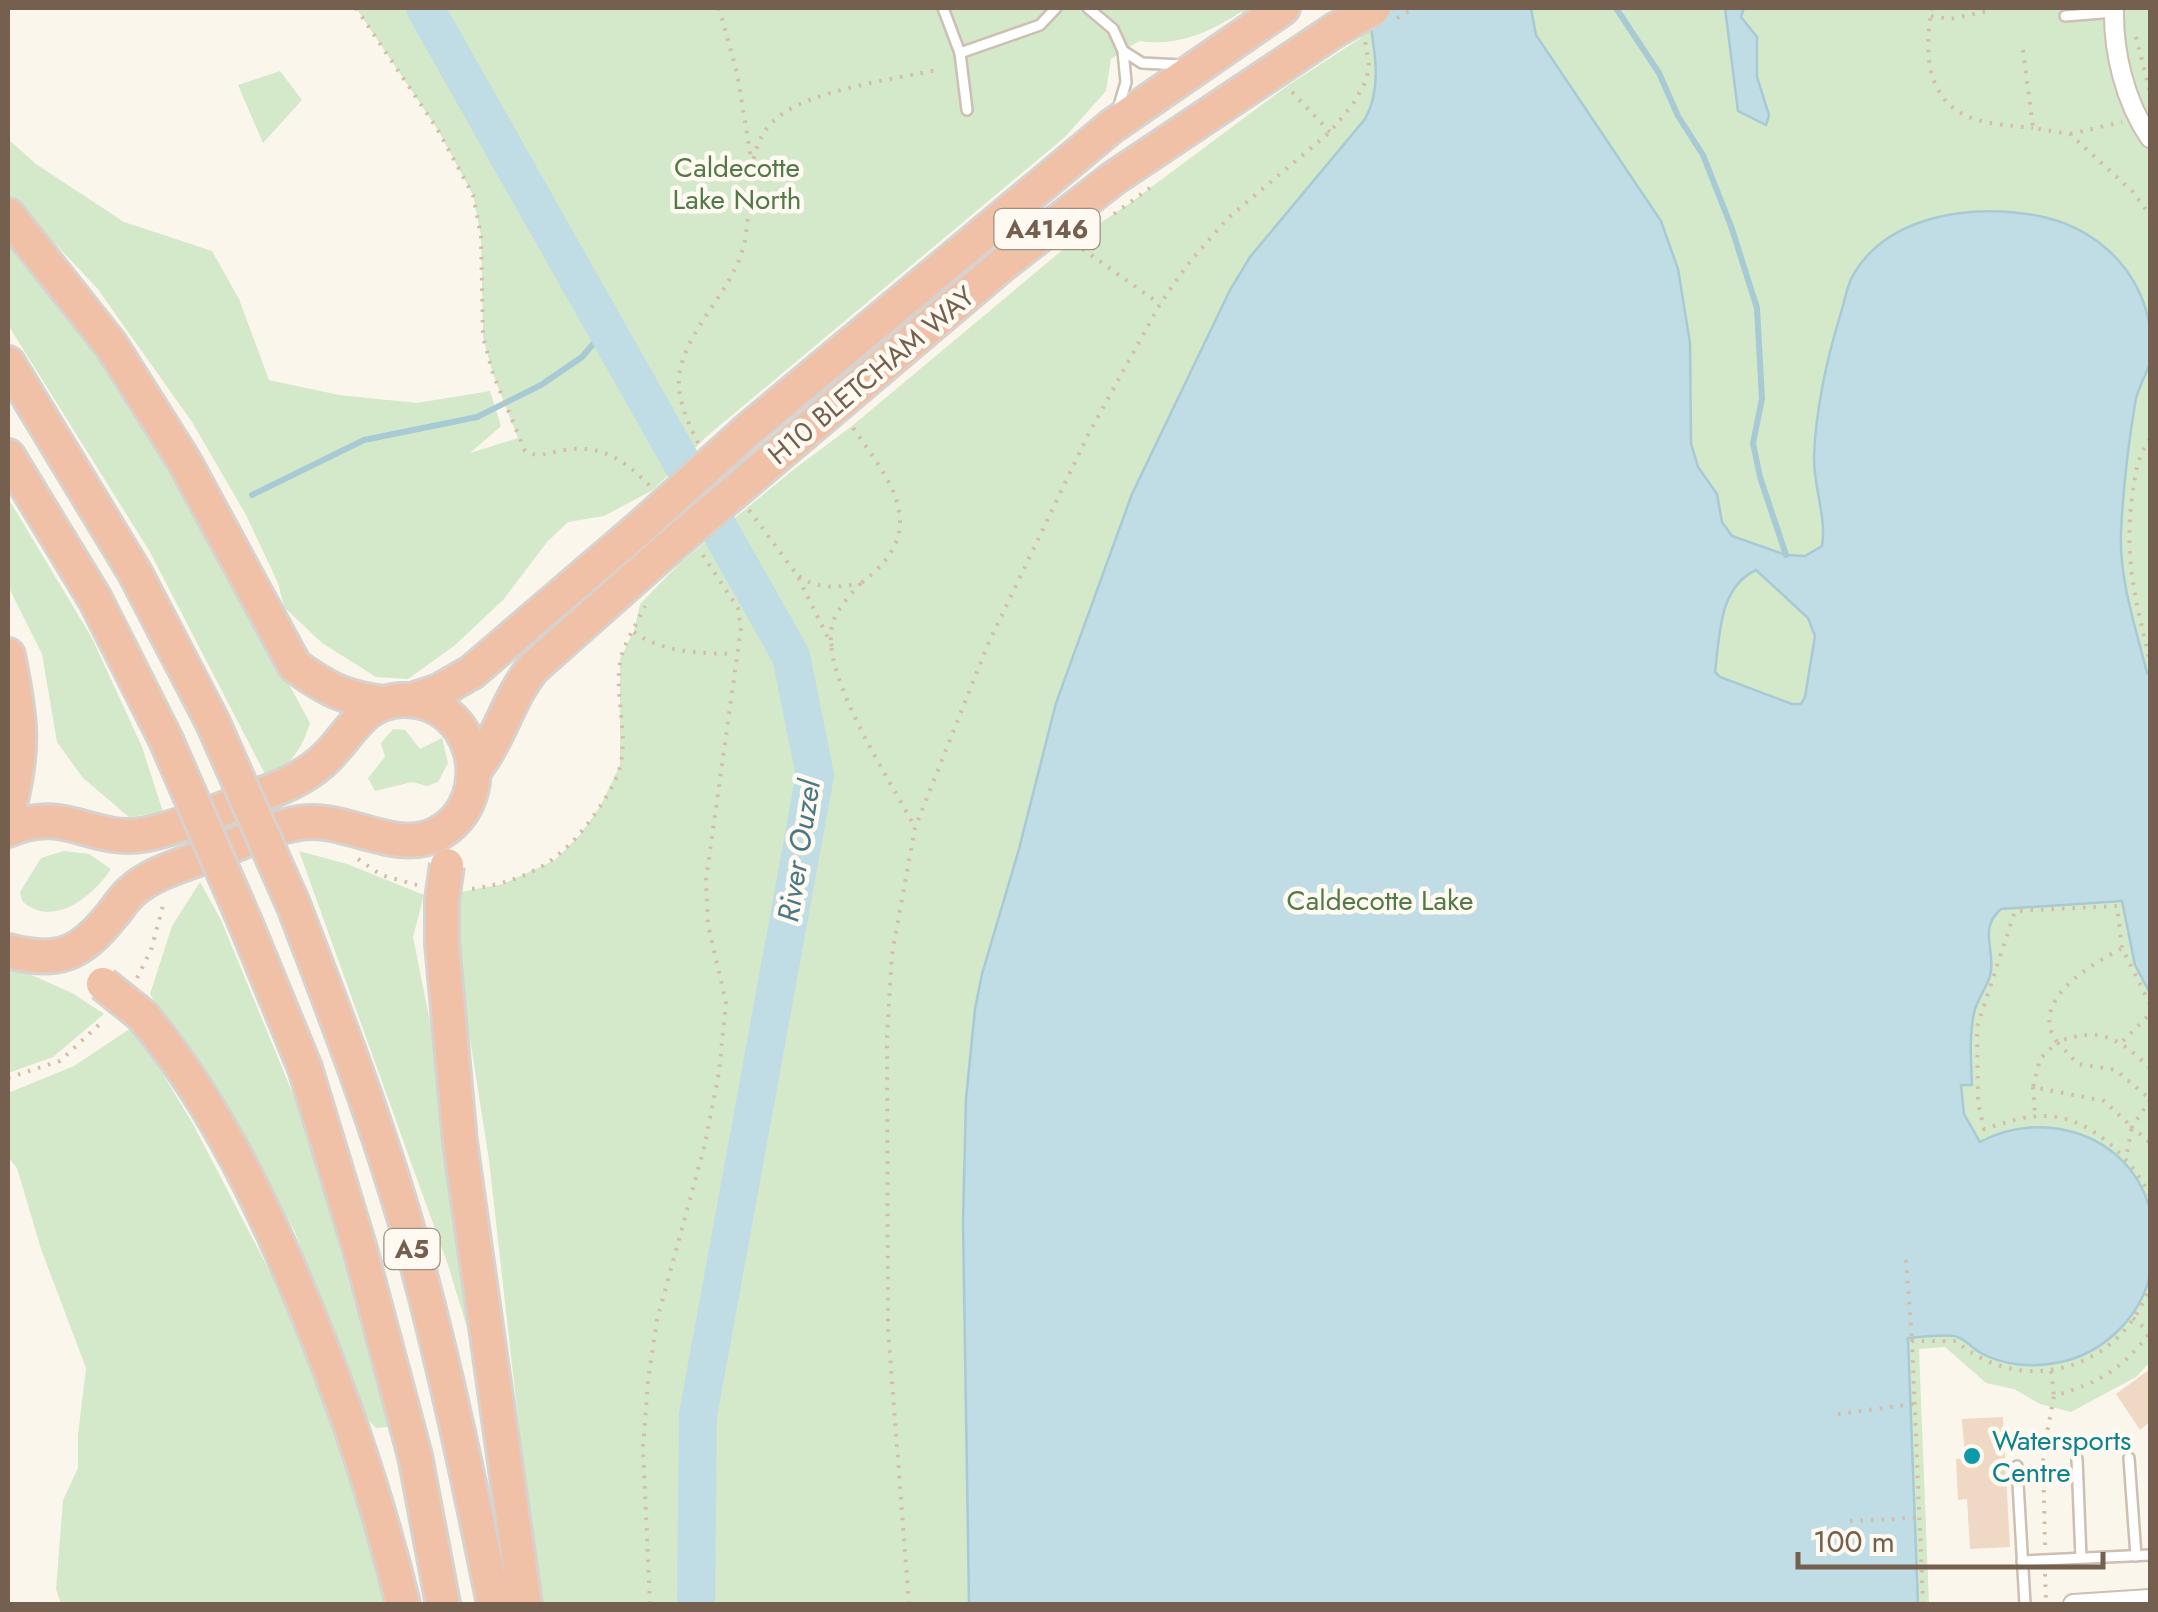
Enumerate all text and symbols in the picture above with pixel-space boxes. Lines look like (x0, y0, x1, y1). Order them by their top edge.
park label: Caldecotte Lake North (673, 147, 801, 220)
road number: A4146 (994, 209, 1100, 249)
street label: H10 BLETCHAM WAY (759, 276, 984, 474)
water label: River Ouzel (766, 776, 831, 925)
park label: Caldecotte Lake (1287, 880, 1473, 921)
road number: A5 (384, 1229, 440, 1269)
place label: Watersports Centre (1992, 1420, 2131, 1493)
marker: Watersports Centre (1961, 1445, 1983, 1467)
scale bar (1798, 1507, 2103, 1569)
text: 100 m (1813, 1520, 1895, 1563)

